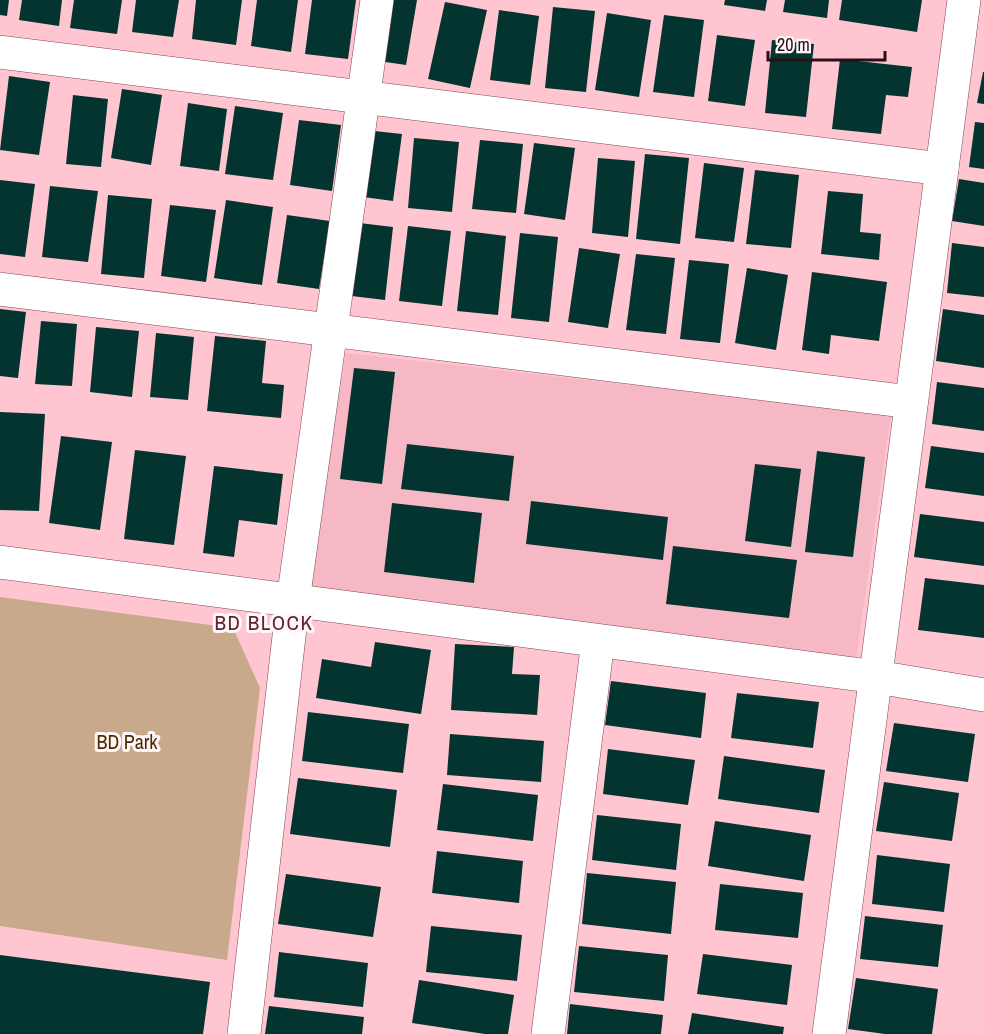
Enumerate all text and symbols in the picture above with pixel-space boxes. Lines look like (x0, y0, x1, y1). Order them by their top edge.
scale bar (768, 24, 885, 62)
text: 20 m (777, 32, 810, 57)
district label: BD BLOCK (214, 608, 314, 637)
park label: BD Park (96, 728, 158, 755)

